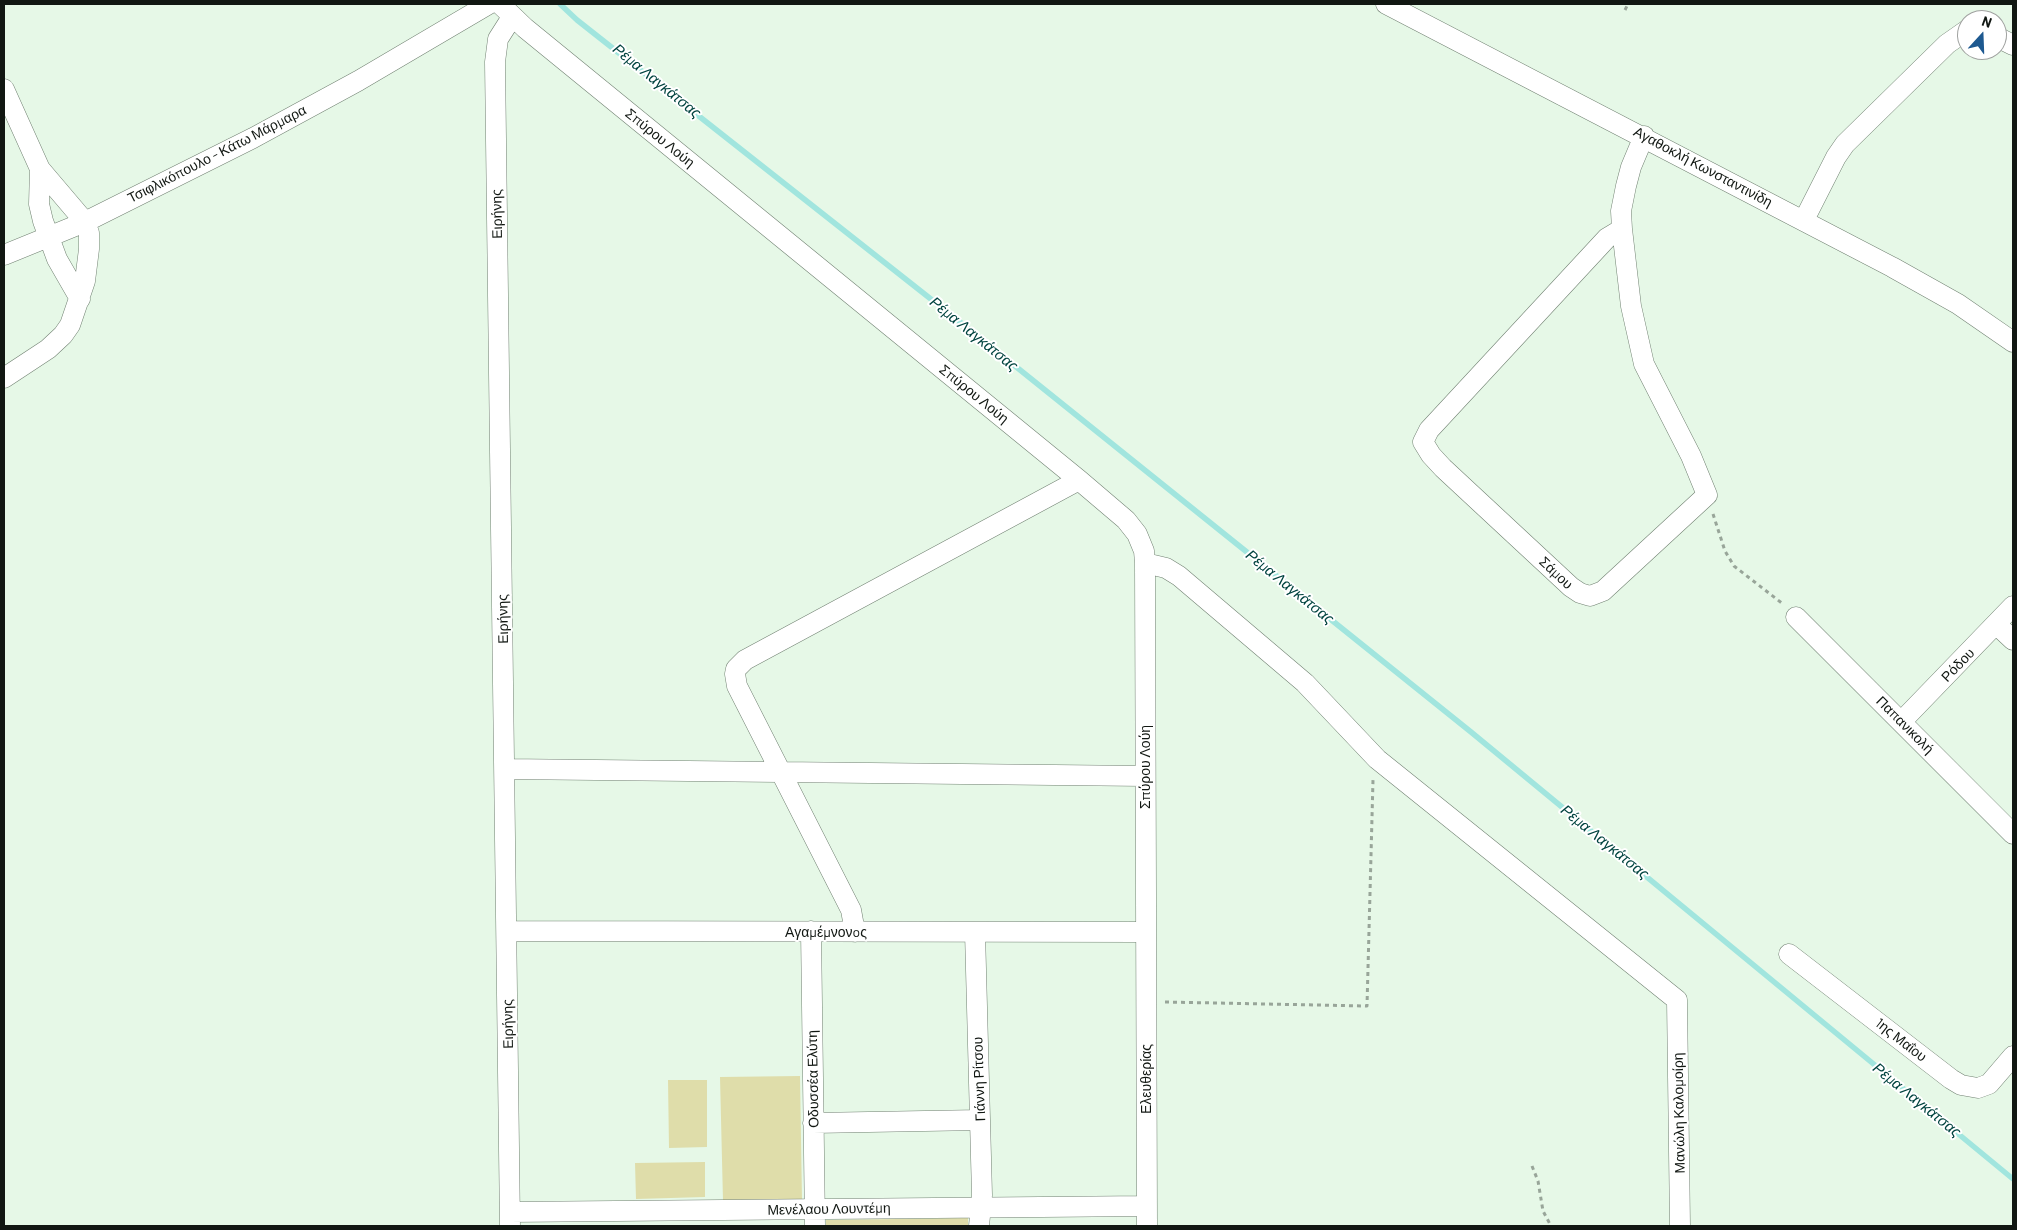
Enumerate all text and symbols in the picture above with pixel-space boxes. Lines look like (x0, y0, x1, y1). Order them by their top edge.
north arrow (1957, 10, 2007, 60)
text: N (1980, 12, 1994, 31)
water label: Ρέμα Λαγκάτσας (609, 40, 705, 122)
street label: Τσιφλικόπουλο - Κάτω Μάρμαρα (125, 101, 309, 207)
street label: Σπύρου Λούη (622, 105, 698, 171)
street label: Αγαθοκλή Κωνσταντινίδη (1631, 123, 1775, 211)
street label: Ειρήνης (488, 189, 506, 239)
water label: Ρέμα Λαγκάτσας (926, 293, 1022, 375)
street label: Σπύρου Λούη (936, 361, 1012, 427)
water label: Ρέμα Λαγκάτσας (1242, 546, 1338, 628)
street label: Σάμου (1536, 553, 1576, 593)
street label: Ειρήνης (494, 594, 512, 644)
street label: Ρόδου (1938, 645, 1978, 685)
street label: Παπανικολή (1873, 693, 1937, 757)
street label: Σπύρου Λούη (1137, 725, 1153, 809)
water label: Ρέμα Λαγκάτσας (1557, 801, 1653, 883)
street label: Αγαμέμνονoς (785, 924, 867, 940)
street label: Ειρήνης (499, 999, 517, 1049)
street label: 1ης Μαΐου (1872, 1015, 1930, 1065)
street label: Οδυσσέα Ελύτη (804, 1030, 822, 1128)
street label: Γιάννη Ρίτσου (969, 1036, 989, 1122)
street label: Ελευθερίας (1138, 1044, 1154, 1114)
street label: Μανώλη Καλομοίρη (1670, 1052, 1688, 1174)
water label: Ρέμα Λαγκάτσας (1869, 1059, 1965, 1141)
street label: Μενέλαου Λουντέμη (767, 1200, 891, 1218)

